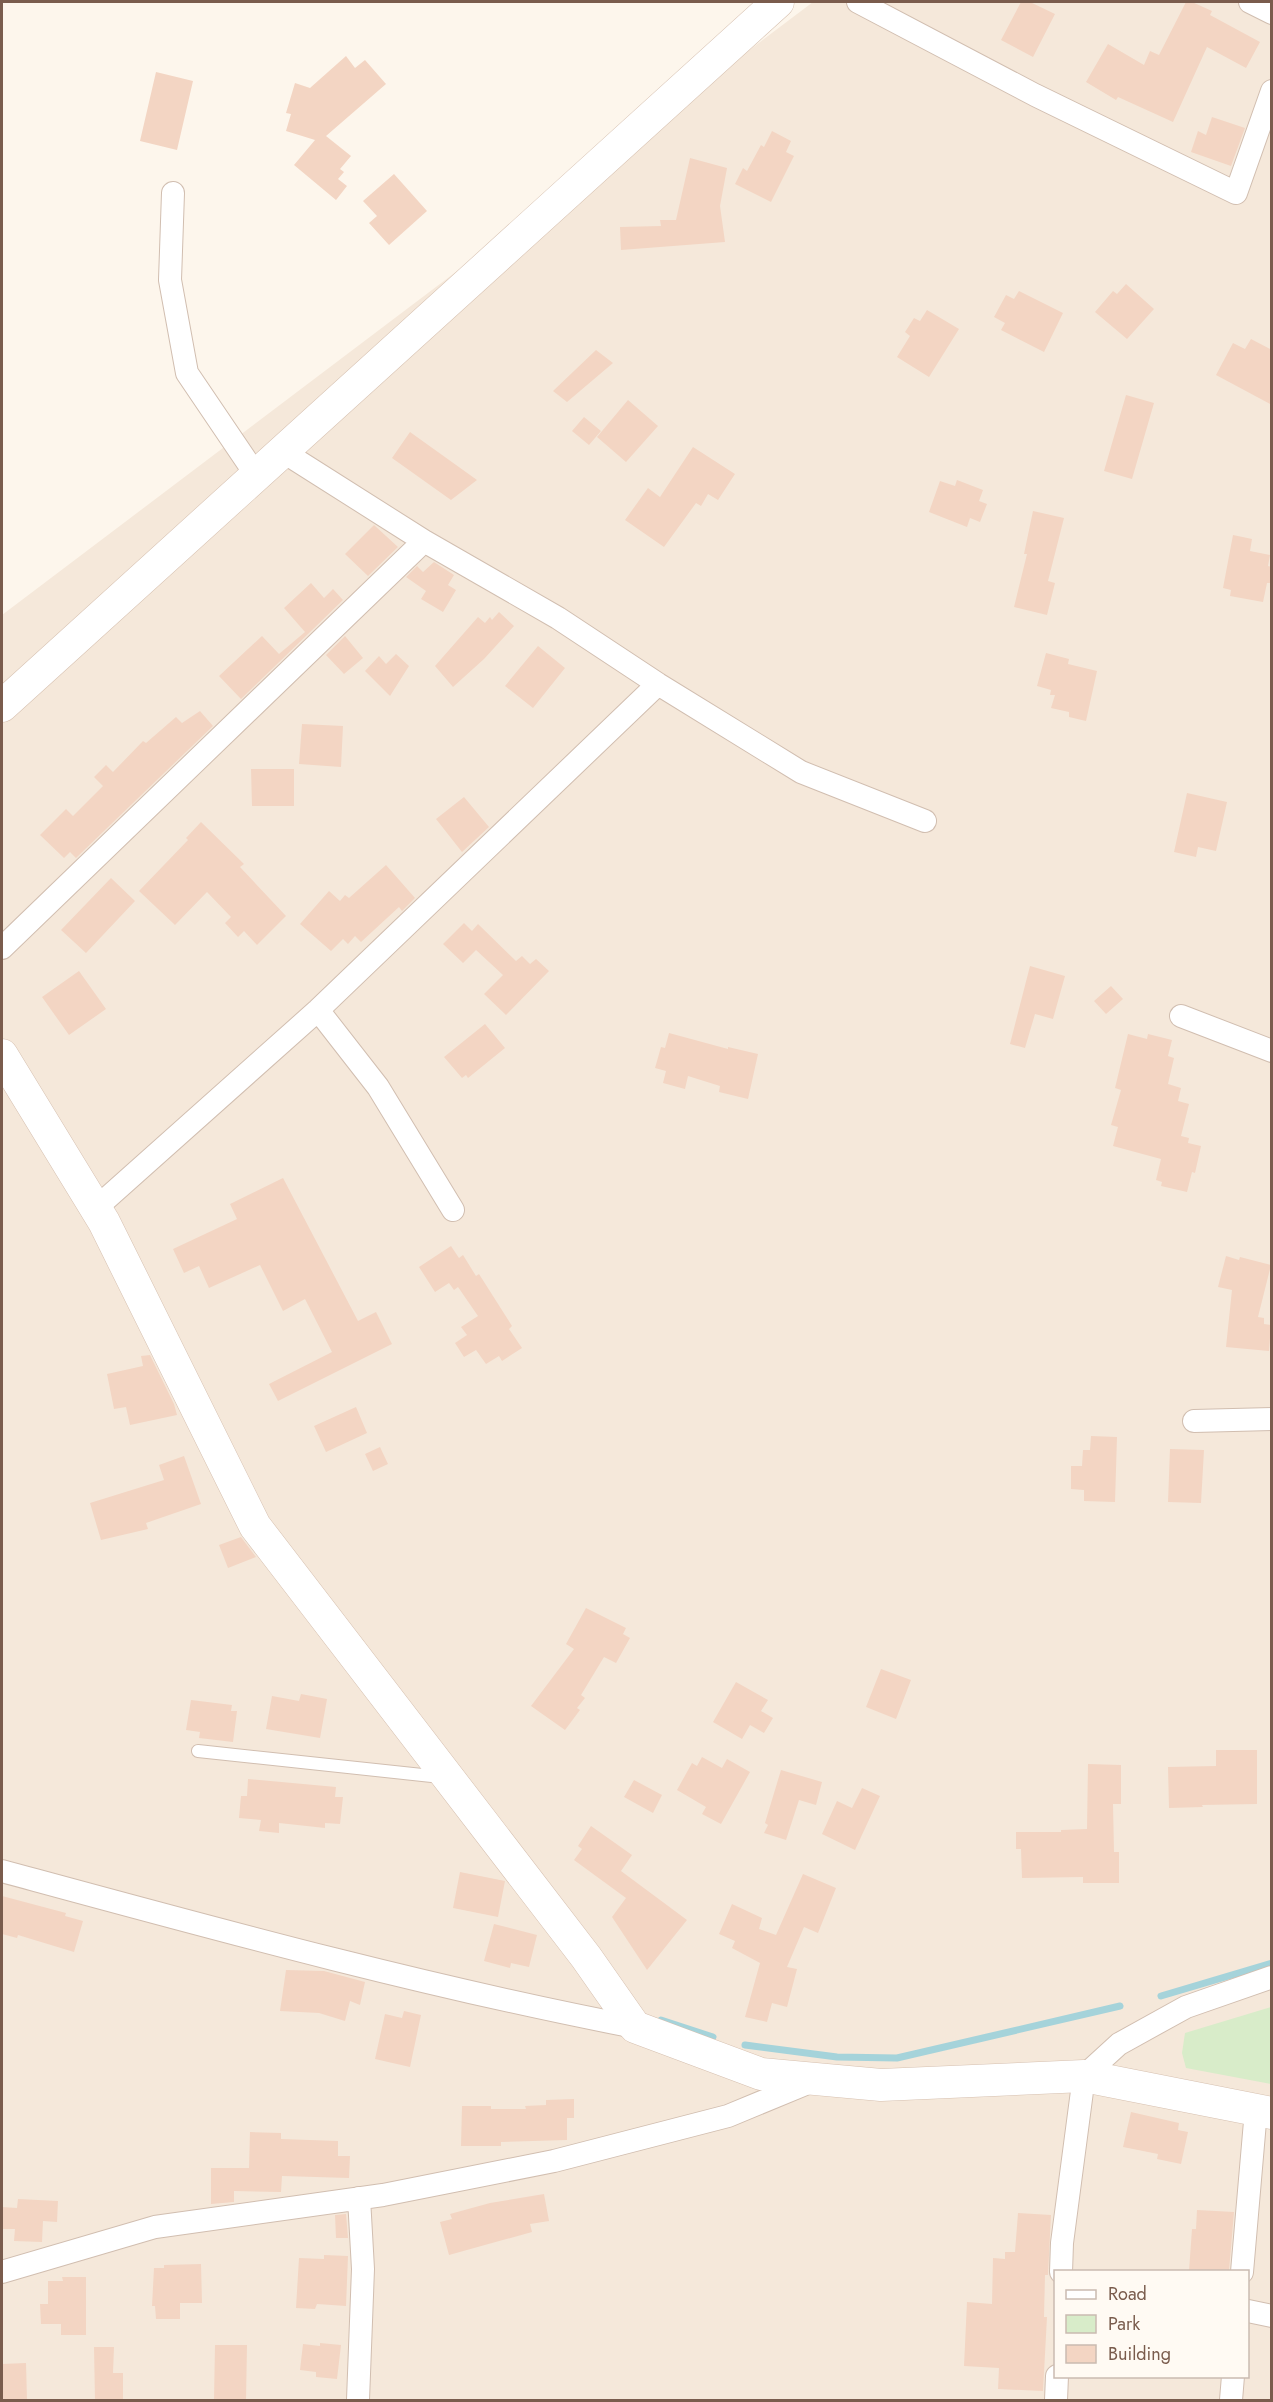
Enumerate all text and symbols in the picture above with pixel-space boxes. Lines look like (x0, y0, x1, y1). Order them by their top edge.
legend (1054, 2270, 1249, 2378)
text: Road (1108, 2281, 1147, 2307)
text: Park (1108, 2311, 1140, 2337)
text: Building (1108, 2341, 1171, 2367)

